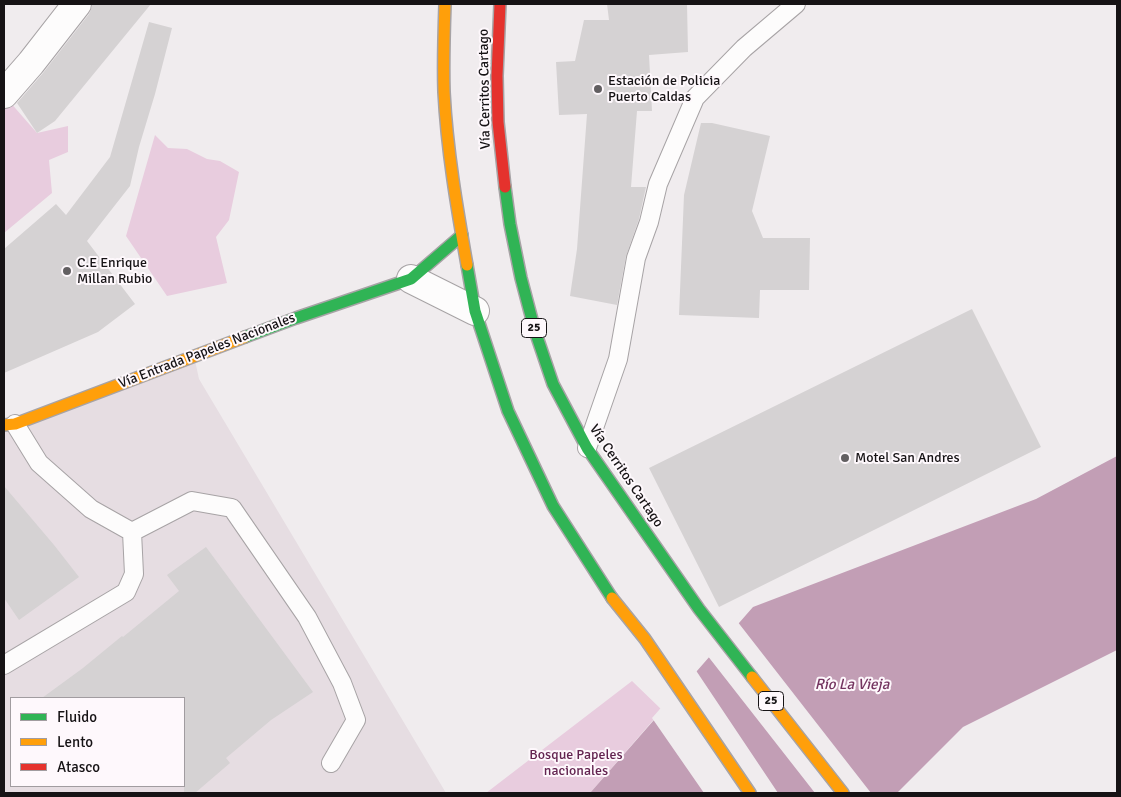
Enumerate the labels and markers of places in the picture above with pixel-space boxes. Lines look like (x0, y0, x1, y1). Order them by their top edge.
place label: Estación de Policia Puerto Caldas (608, 73, 720, 105)
marker: Estación de Policia Puerto Caldas (592, 83, 604, 95)
place label: C.E Enrique Millan Rubio (77, 255, 152, 288)
marker: C.E Enrique Millan Rubio (61, 265, 73, 277)
place label: Motel San Andres (855, 450, 960, 466)
marker: Motel San Andres (839, 452, 851, 464)

